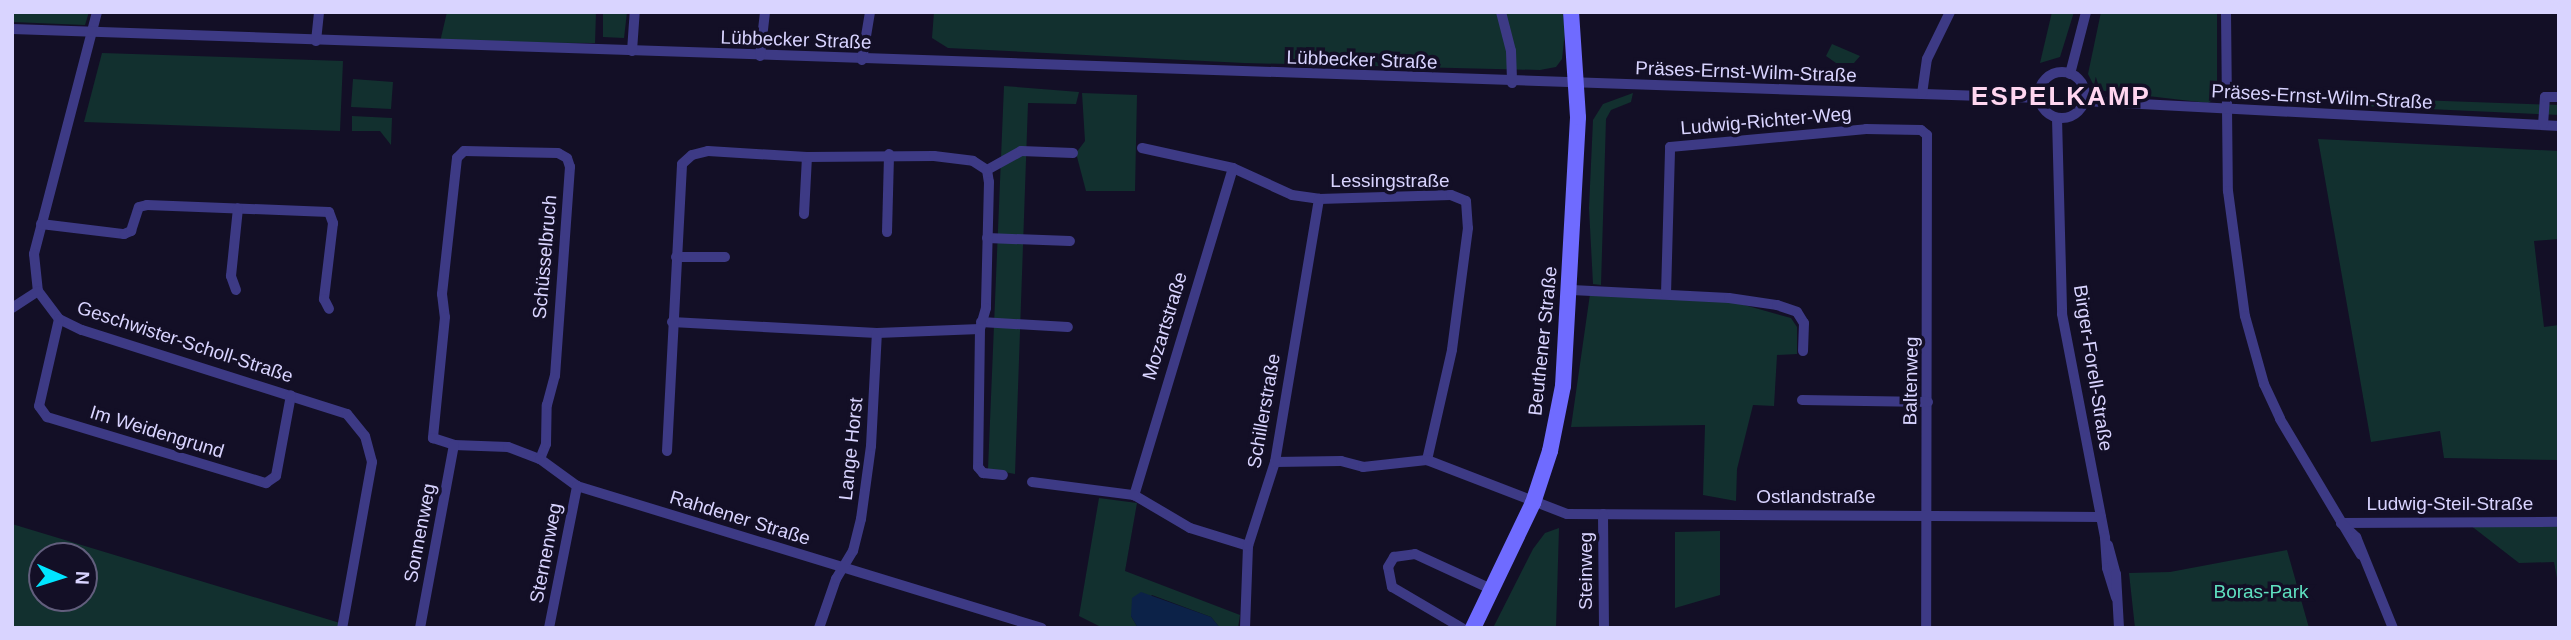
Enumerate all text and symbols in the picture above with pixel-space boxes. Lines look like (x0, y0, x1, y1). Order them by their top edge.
street label: Lübbecker Straße (720, 26, 872, 54)
street label: Lübbecker Straße (1286, 46, 1438, 74)
street label: Präses-Ernst-Wilm-Straße (1635, 57, 1857, 87)
street label: Präses-Ernst-Wilm-Straße (2211, 80, 2433, 114)
district label: ESPELKAMP (1972, 81, 2150, 113)
street label: Ludwig-Richter-Weg (1679, 102, 1853, 140)
street label: Lessingstraße (1330, 170, 1450, 192)
street label: Schüsselbruch (528, 194, 562, 320)
street label: Beuthener Straße (1524, 265, 1562, 417)
street label: Mozartstraße (1138, 269, 1192, 383)
street label: Birger-Forell-Straße (2069, 283, 2117, 453)
street label: Geschwister-Scholl-Straße (74, 296, 296, 388)
street label: Baltenweg (1899, 336, 1923, 426)
street label: Schillerstraße (1243, 352, 1285, 470)
street label: Lange Horst (834, 396, 868, 502)
street label: Im Weidengrund (87, 401, 227, 463)
street label: Sonnenweg (399, 482, 441, 584)
street label: Rahdener Straße (667, 486, 813, 550)
street label: Ostlandstraße (1756, 486, 1876, 508)
street label: Ludwig-Steil-Straße (2367, 493, 2533, 515)
street label: Sternenweg (525, 501, 567, 605)
street label: Steinweg (1575, 532, 1597, 610)
north arrow (28, 542, 98, 612)
text: N (72, 571, 93, 585)
park label: Boras-Park (2213, 581, 2309, 603)

